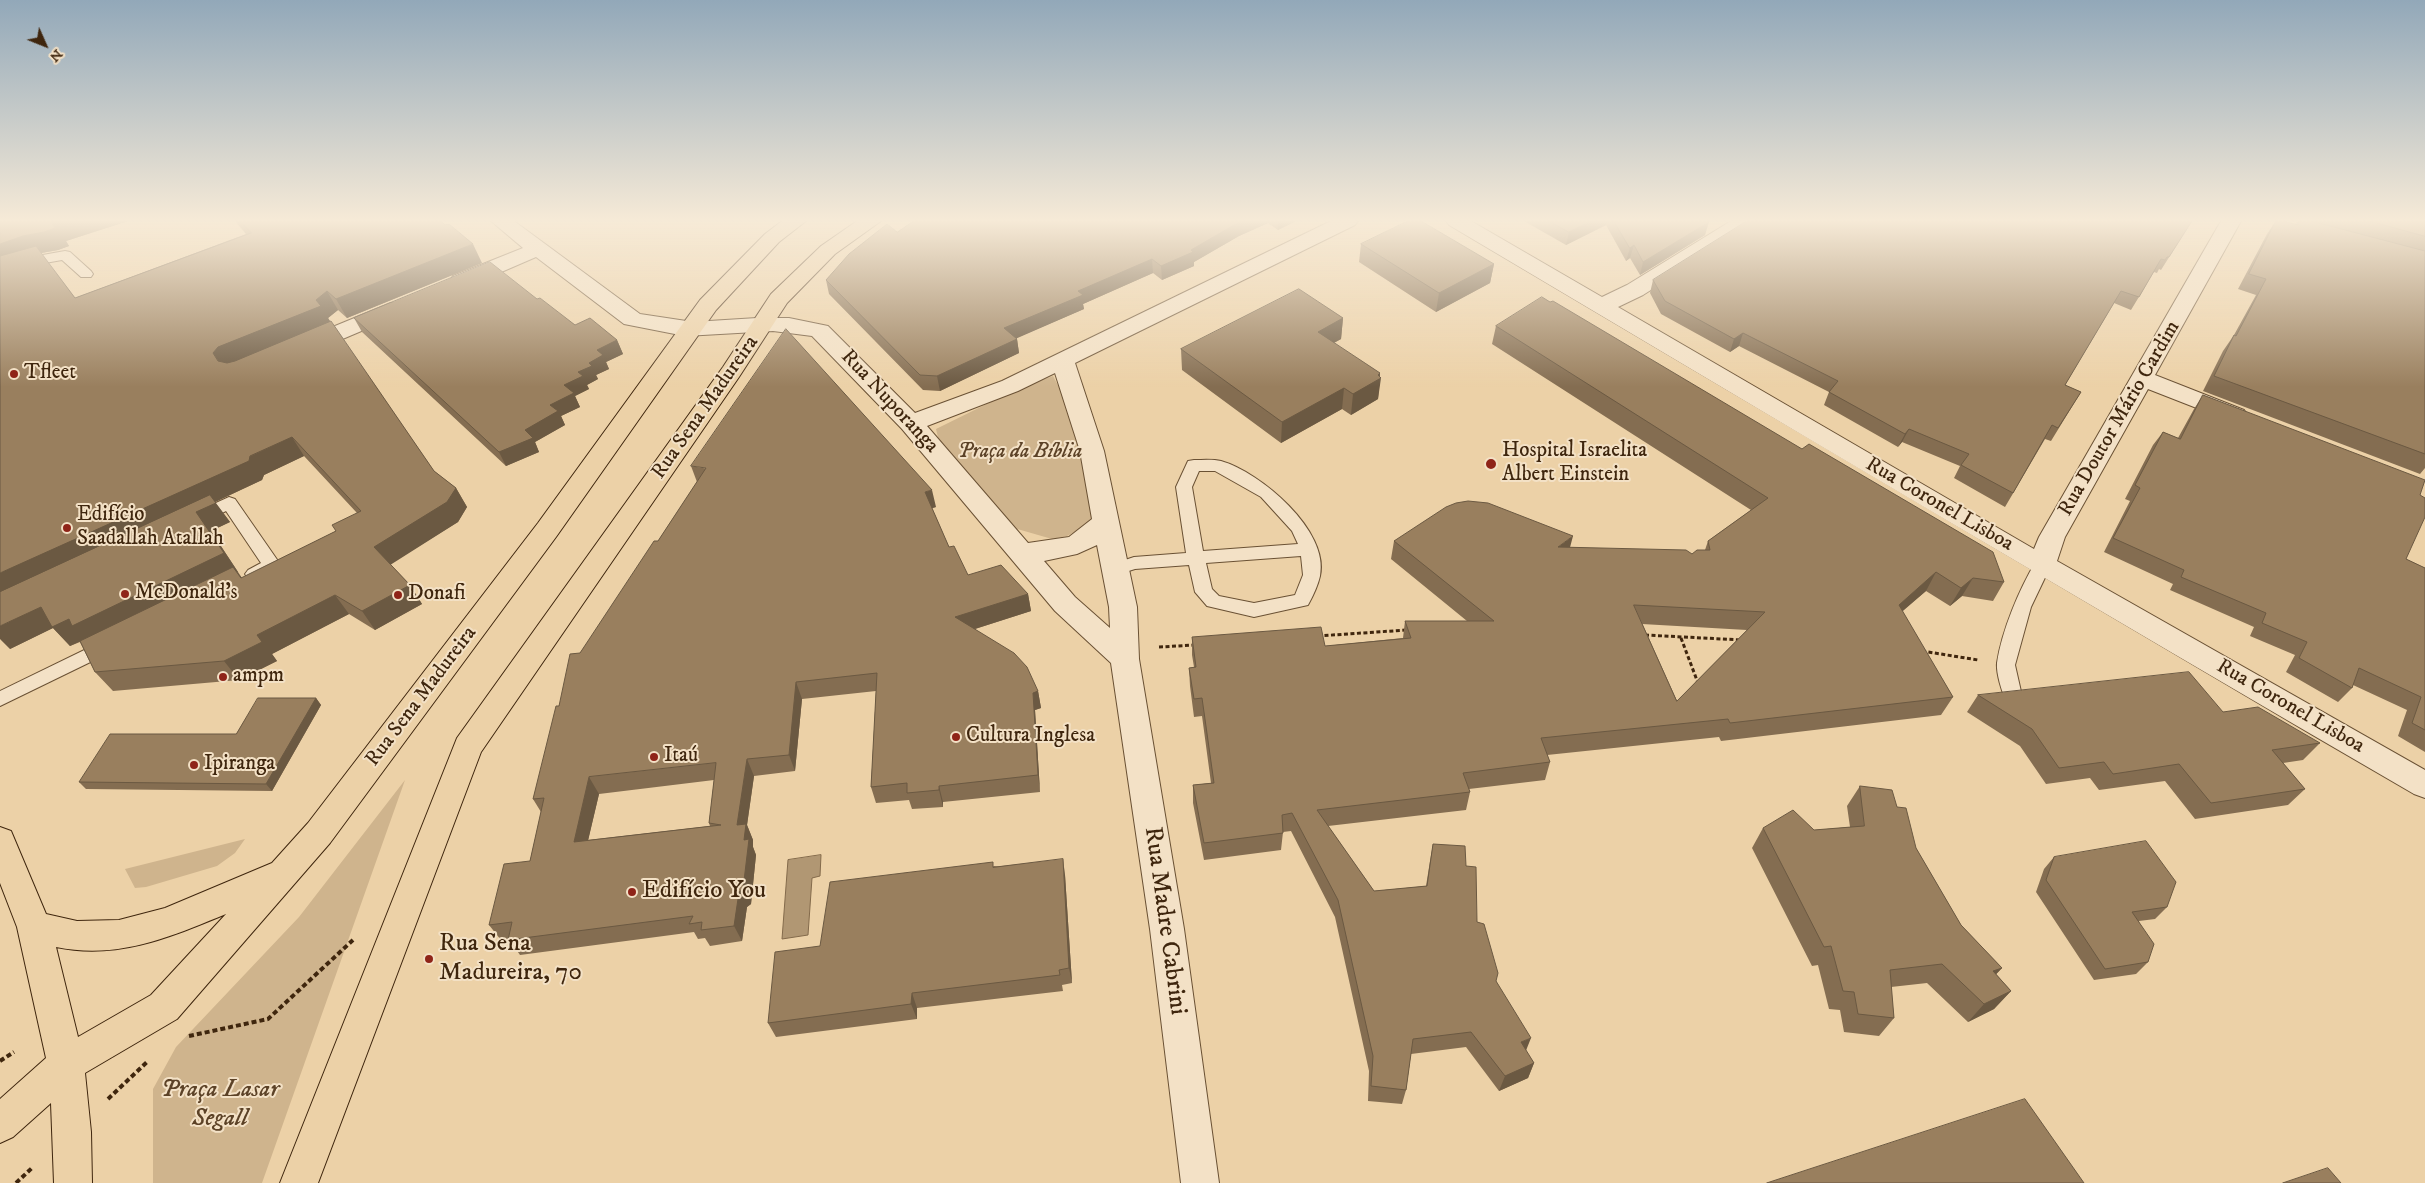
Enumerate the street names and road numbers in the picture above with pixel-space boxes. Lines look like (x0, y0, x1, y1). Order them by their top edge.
street label: Rua Doutor Mário Cardim (2054, 317, 2186, 521)
street label: Rua Sena Madureira (647, 332, 765, 484)
street label: Rua Nuporanga (835, 345, 943, 459)
street label: Rua Coronel Lisboa (1861, 452, 2017, 558)
street label: Rua Sena Madureira (361, 622, 483, 772)
street label: Rua Coronel Lisboa (2212, 654, 2368, 760)
street label: Rua Madre Cabrini (1136, 825, 1192, 1017)

